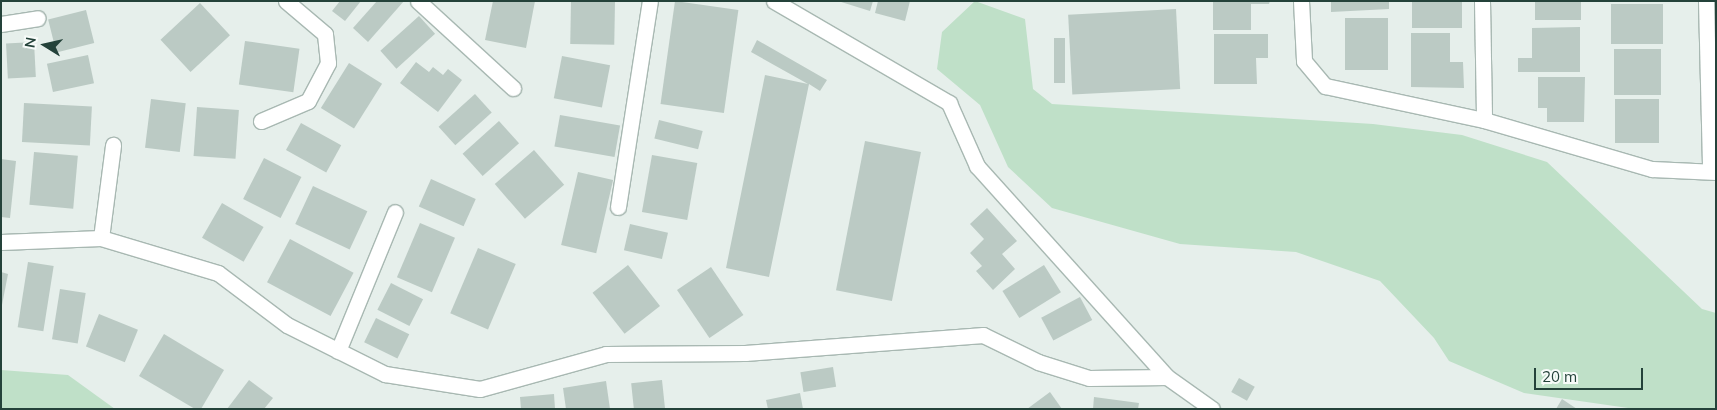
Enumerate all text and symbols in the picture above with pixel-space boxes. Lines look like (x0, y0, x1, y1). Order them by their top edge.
north arrow (20, 20, 70, 70)
text: N (20, 36, 40, 49)
scale bar (1537, 358, 1646, 390)
text: 20 m (1542, 367, 1577, 386)

